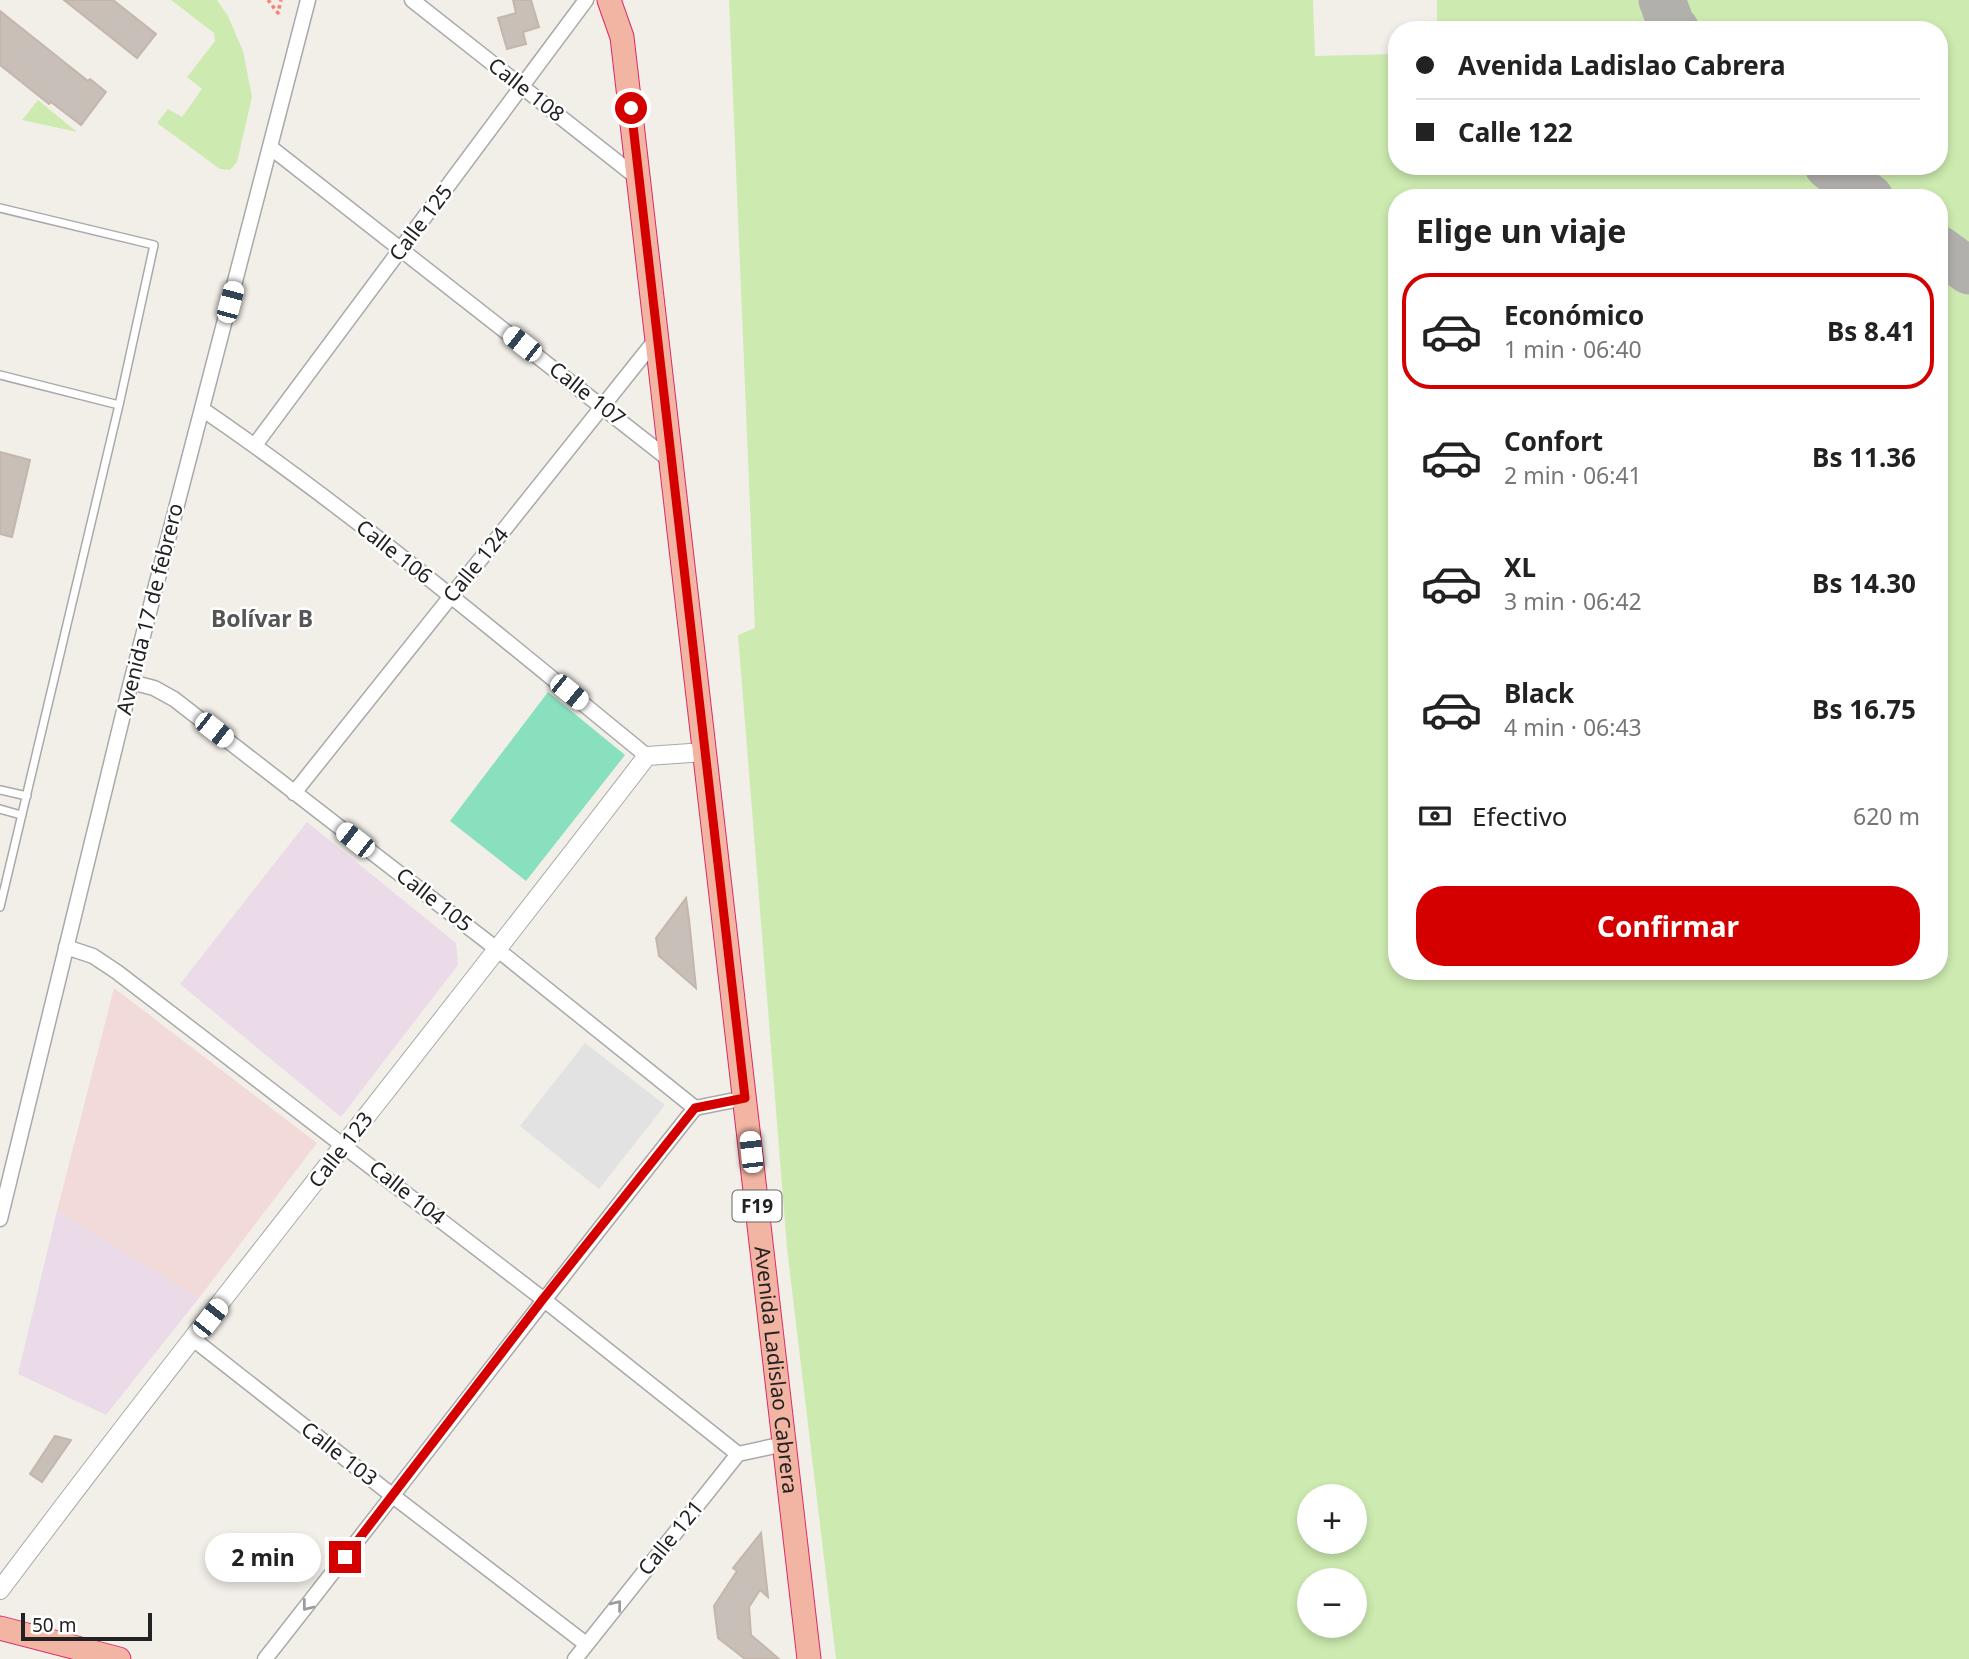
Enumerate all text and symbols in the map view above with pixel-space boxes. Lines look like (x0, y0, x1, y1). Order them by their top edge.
text: Avenida Ladislao Cabrera (1458, 47, 1786, 83)
street label: Calle 108 (483, 51, 570, 128)
route start (615, 92, 647, 124)
text: Calle 122 (1458, 114, 1573, 150)
street label: Calle 125 (382, 178, 458, 266)
text: Elige un viaje (1416, 209, 1626, 252)
car (215, 279, 246, 325)
text: Económico (1504, 297, 1644, 333)
icon: car (1420, 300, 1483, 363)
text: Bs 8.41 (1827, 313, 1916, 349)
car (499, 323, 546, 365)
text: 1 min · 06:40 (1504, 333, 1642, 365)
street label: Calle 107 (544, 355, 631, 432)
text: Confort (1504, 423, 1603, 459)
icon: car (1420, 426, 1483, 489)
text: Bs 11.36 (1812, 439, 1916, 475)
text: 2 min · 06:41 (1504, 459, 1642, 491)
street label: Avenida 17 de febrero (109, 500, 189, 718)
street label: Calle 106 (351, 513, 438, 590)
street label: Calle 124 (436, 521, 514, 608)
text: XL (1504, 549, 1536, 585)
icon: car (1420, 552, 1483, 615)
text: Bs 14.30 (1812, 565, 1916, 601)
text: 3 min · 06:42 (1504, 585, 1642, 617)
district label: Bolívar B (211, 602, 313, 634)
car (547, 671, 592, 713)
text: Black (1504, 675, 1574, 711)
icon: car (1420, 678, 1483, 741)
text: Bs 16.75 (1812, 691, 1916, 727)
car (191, 709, 238, 751)
text: 4 min · 06:43 (1504, 711, 1642, 743)
icon: cash (1416, 797, 1454, 835)
text: Efectivo (1472, 798, 1568, 834)
text: 620 m (1853, 800, 1920, 832)
car (332, 819, 379, 861)
street label: Calle 105 (391, 861, 478, 938)
button: Confirmar (1416, 886, 1920, 966)
street label: Calle 123 (302, 1106, 379, 1193)
car (739, 1130, 764, 1174)
street label: Calle 104 (364, 1154, 451, 1231)
road number: F19 (732, 1190, 782, 1222)
street label: Avenida Ladislao Cabrera (748, 1244, 805, 1495)
car (189, 1295, 232, 1341)
street label: Calle 103 (296, 1415, 383, 1492)
map controls (1297, 1484, 1367, 1638)
button: + (1297, 1484, 1367, 1554)
street label: Calle 121 (631, 1494, 709, 1581)
callout: 2 min (205, 1532, 320, 1582)
text: 2 min (231, 1541, 295, 1573)
route end (329, 1541, 361, 1573)
button: − (1297, 1568, 1367, 1638)
one-way arrow (302, 1598, 315, 1611)
one-way arrow (609, 1601, 622, 1613)
scale bar (21, 1610, 152, 1642)
text: 50 m (32, 1612, 76, 1638)

